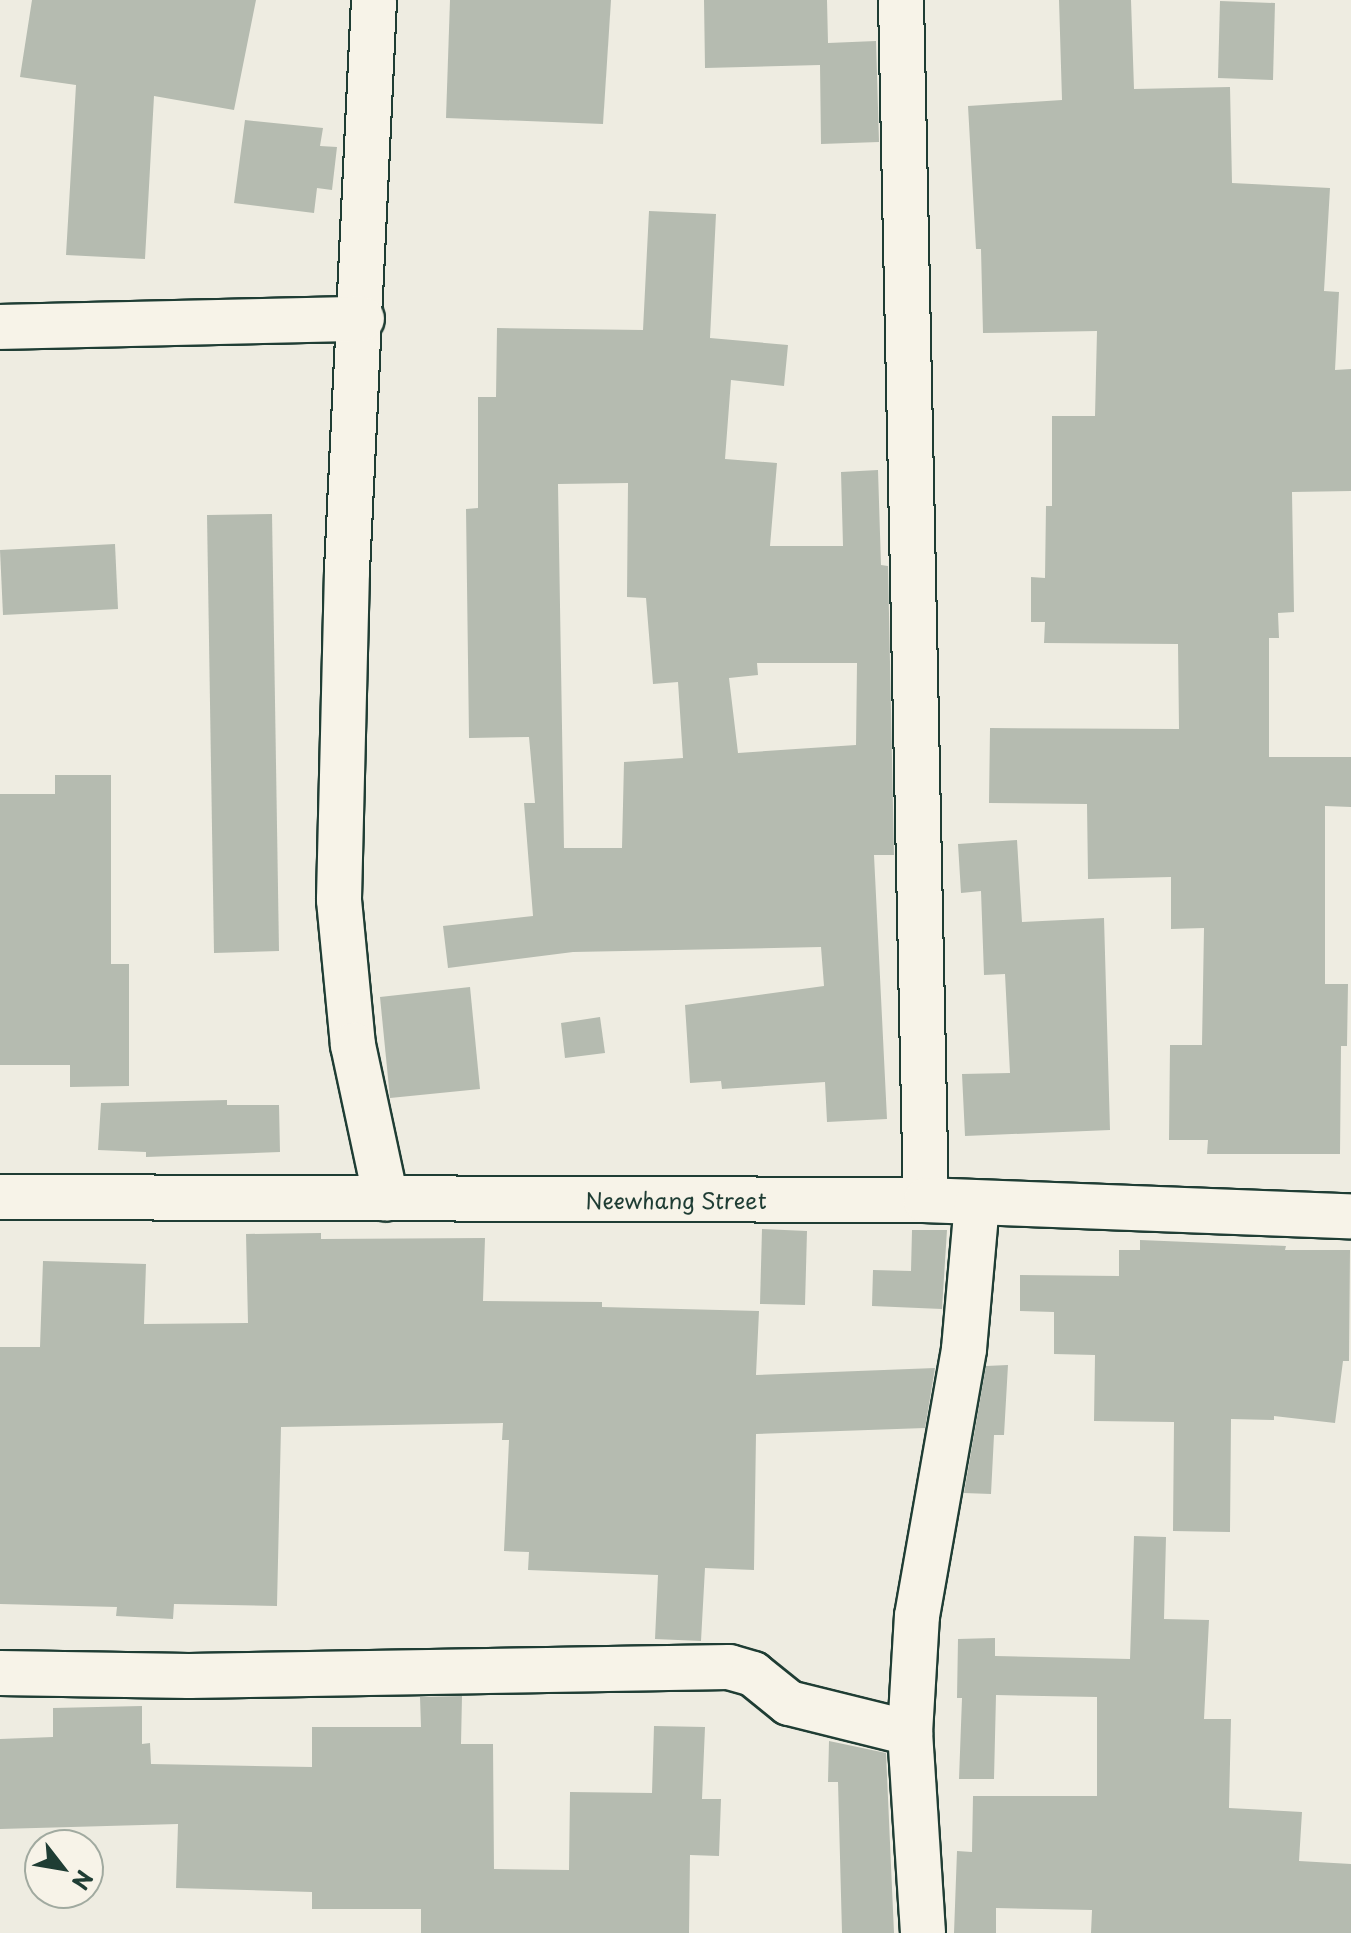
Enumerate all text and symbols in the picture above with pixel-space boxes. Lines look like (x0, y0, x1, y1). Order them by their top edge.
street label: Neewhang Street (585, 1187, 767, 1213)
north arrow (24, 1829, 104, 1909)
text: N (65, 1865, 102, 1897)

